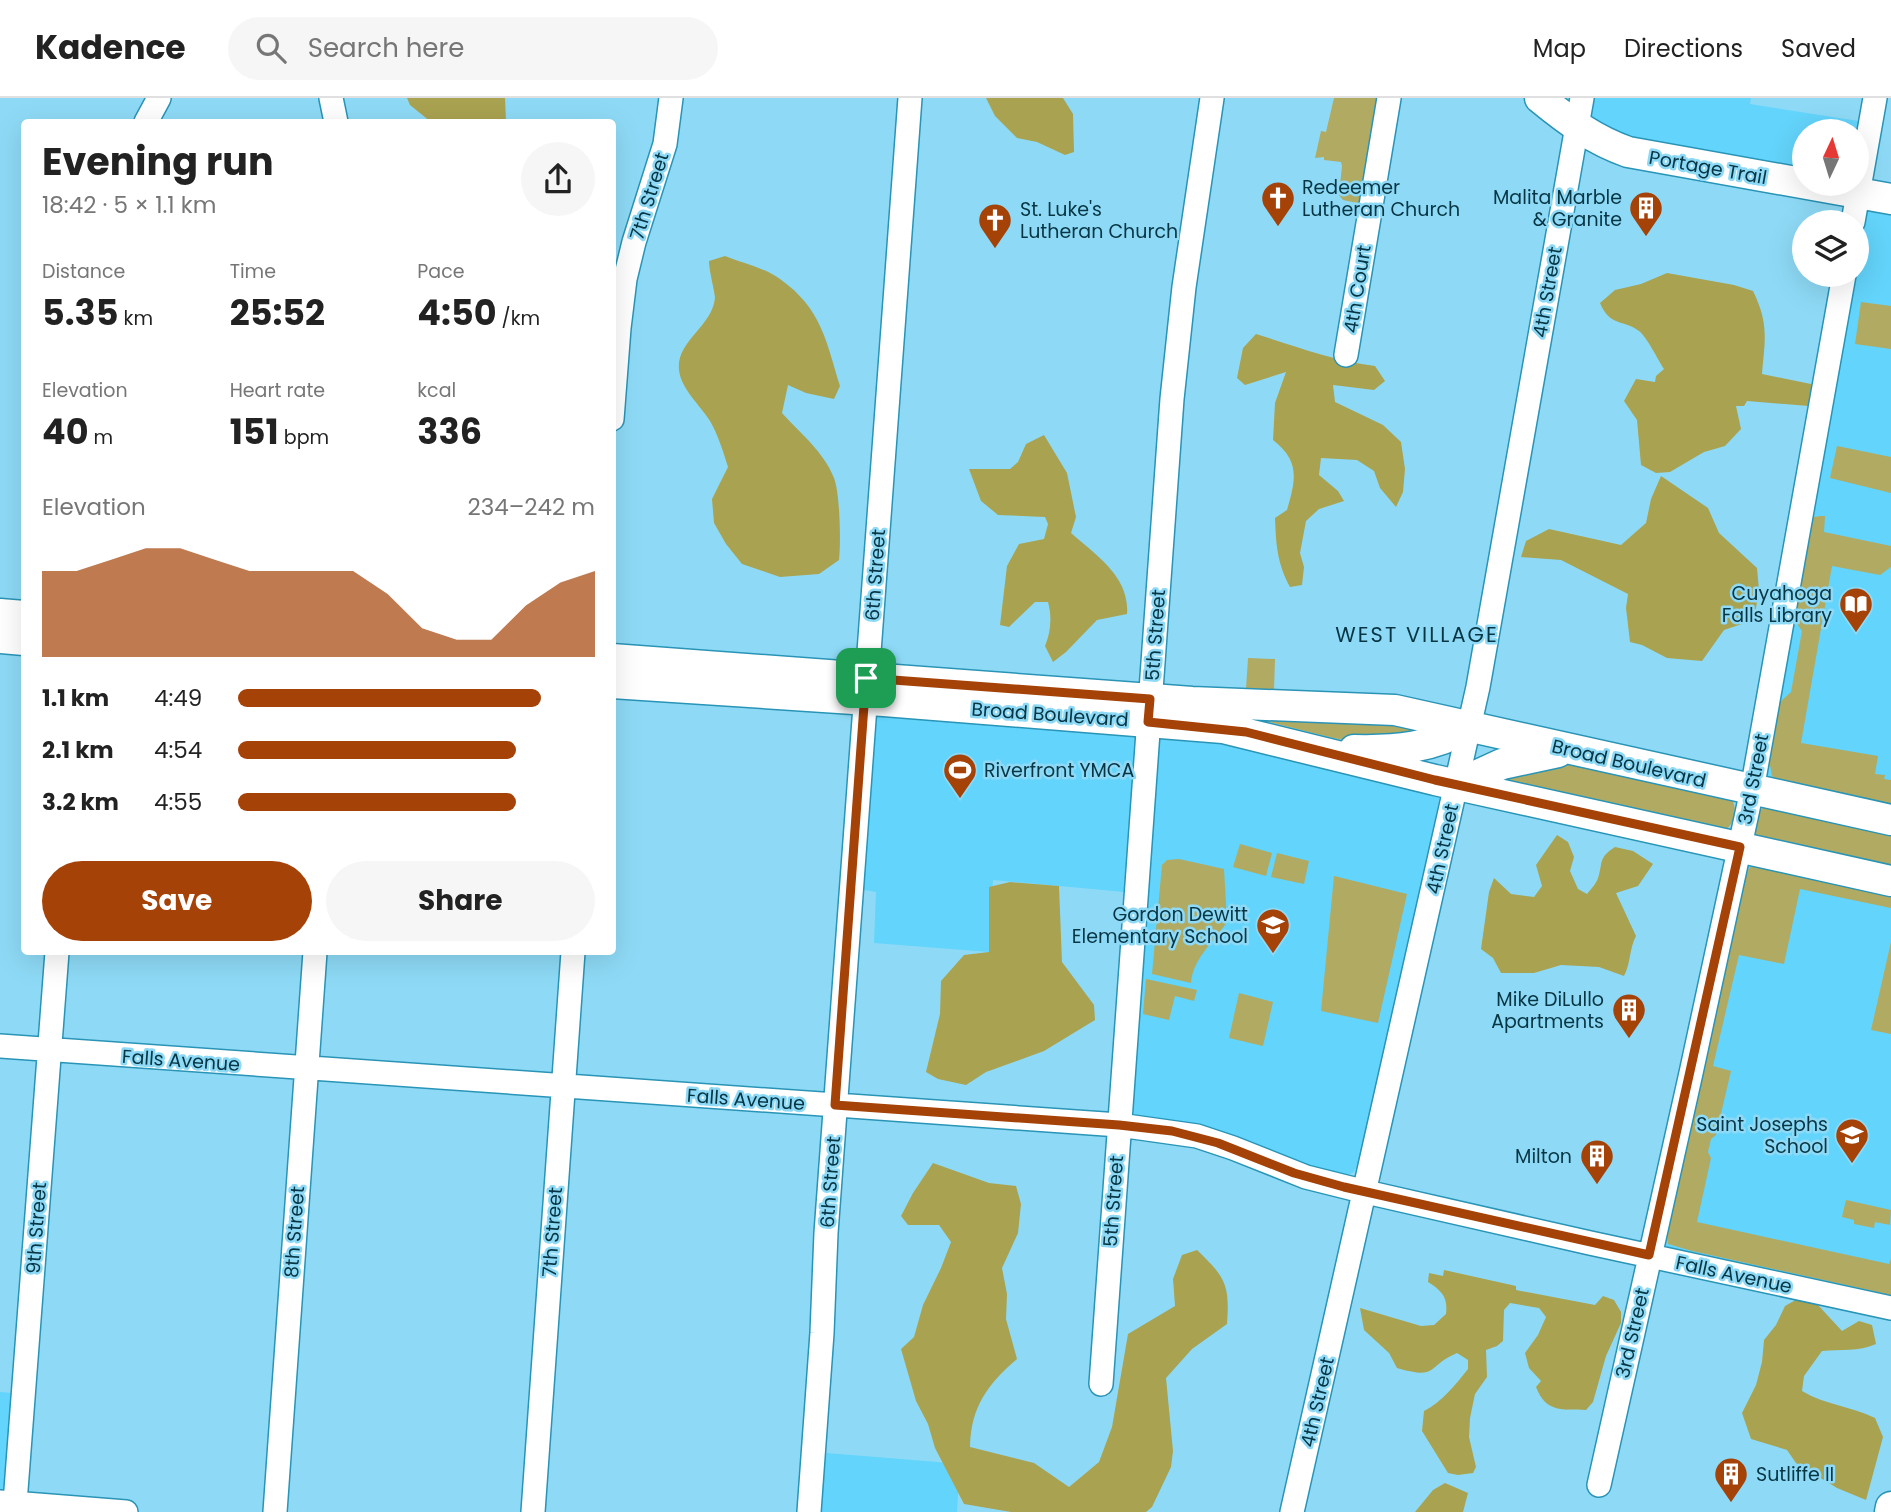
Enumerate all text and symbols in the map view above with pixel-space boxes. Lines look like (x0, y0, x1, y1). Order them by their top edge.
search box (228, 17, 718, 80)
text: Kadence (35, 24, 186, 71)
icon: search (252, 29, 290, 67)
text: Search here (308, 30, 464, 66)
text: Map (1533, 32, 1586, 65)
text: Directions (1624, 32, 1743, 65)
text: Saved (1781, 32, 1856, 65)
north arrow (1792, 119, 1869, 196)
map controls (1792, 119, 1869, 287)
text: Evening run (42, 135, 274, 188)
button: share (521, 142, 595, 216)
street label: Portage Trail (1647, 144, 1769, 191)
street label: 7th Street (623, 149, 676, 243)
place label: Redeemer Lutheran Church (1302, 174, 1460, 223)
church icon: Redeemer Lutheran Church (1259, 179, 1297, 228)
place label: Malita Marble & Granite (1493, 184, 1622, 233)
text: 18:42 · 5 × 1.1 km (42, 189, 216, 221)
building icon: Malita Marble & Granite (1627, 189, 1665, 238)
place label: St. Luke's Lutheran Church (1020, 196, 1178, 245)
church icon: St. Luke's Lutheran Church (976, 201, 1014, 250)
button: layers (1792, 210, 1869, 287)
street label: 4th Court (1337, 243, 1378, 335)
street label: 4th Street (1526, 244, 1569, 340)
text: Distance (42, 258, 125, 285)
text: Time (230, 258, 276, 285)
text: Pace (417, 258, 465, 285)
text: 5.35 (42, 288, 119, 337)
text: 25:52 (230, 288, 325, 337)
text: 4:50 (417, 288, 497, 337)
text: km (119, 305, 153, 332)
text: /km (497, 305, 540, 332)
text: Elevation (42, 377, 128, 404)
text: Heart rate (230, 377, 325, 404)
text: kcal (417, 377, 456, 404)
text: 40 (42, 407, 89, 456)
text: 151 (230, 407, 279, 456)
text: 336 (417, 407, 482, 456)
text: m (89, 424, 113, 451)
text: bpm (279, 424, 329, 451)
text: Elevation (42, 491, 146, 523)
text: 234–242 m (467, 491, 595, 523)
street label: 6th Street (859, 528, 892, 622)
place label: Cuyahoga Falls Library (1722, 580, 1832, 629)
library icon: Cuyahoga Falls Library (1837, 585, 1875, 634)
street label: 5th Street (1139, 588, 1172, 682)
district label: WEST VILLAGE (1335, 620, 1499, 649)
pin (836, 648, 896, 708)
icon: arrive (847, 659, 885, 697)
text: 1.1 km (42, 682, 109, 714)
text: 4:49 (154, 682, 202, 714)
street label: Broad Boulevard (970, 696, 1129, 733)
street label: 3rd Street (1731, 731, 1776, 827)
street label: Broad Boulevard (1549, 733, 1709, 794)
text: 2.1 km (42, 734, 114, 766)
text: 4:54 (154, 734, 202, 766)
sports icon: Riverfront YMCA (941, 751, 979, 800)
place label: Riverfront YMCA (984, 757, 1135, 784)
text: 3.2 km (42, 786, 119, 818)
text: 4:55 (154, 786, 202, 818)
street label: 4th Street (1420, 801, 1465, 897)
button: Save (42, 861, 312, 941)
button: Share (326, 861, 595, 941)
place label: Gordon Dewitt Elementary School (1072, 901, 1248, 950)
school or university icon: Gordon Dewitt Elementary School (1254, 906, 1292, 955)
place label: Mike DiLullo Apartments (1491, 986, 1604, 1035)
building icon: Mike DiLullo Apartments (1610, 991, 1648, 1040)
street label: Falls Avenue (121, 1043, 241, 1078)
street label: Falls Avenue (686, 1082, 806, 1117)
place label: Saint Josephs School (1696, 1111, 1828, 1160)
school or university icon: Saint Josephs School (1833, 1116, 1871, 1165)
street label: 6th Street (814, 1135, 847, 1229)
building icon: Milton (1578, 1137, 1616, 1186)
place label: Milton (1515, 1143, 1572, 1170)
street label: 5th Street (1097, 1154, 1130, 1248)
street label: 9th Street (20, 1181, 53, 1275)
street label: 8th Street (278, 1185, 311, 1279)
street label: 7th Street (536, 1186, 569, 1278)
street label: Falls Avenue (1673, 1249, 1794, 1300)
street label: 3rd Street (1609, 1285, 1656, 1381)
street label: 4th Street (1294, 1354, 1341, 1450)
building icon: Sutliffe II (1712, 1455, 1750, 1504)
place label: Sutliffe II (1756, 1461, 1834, 1488)

